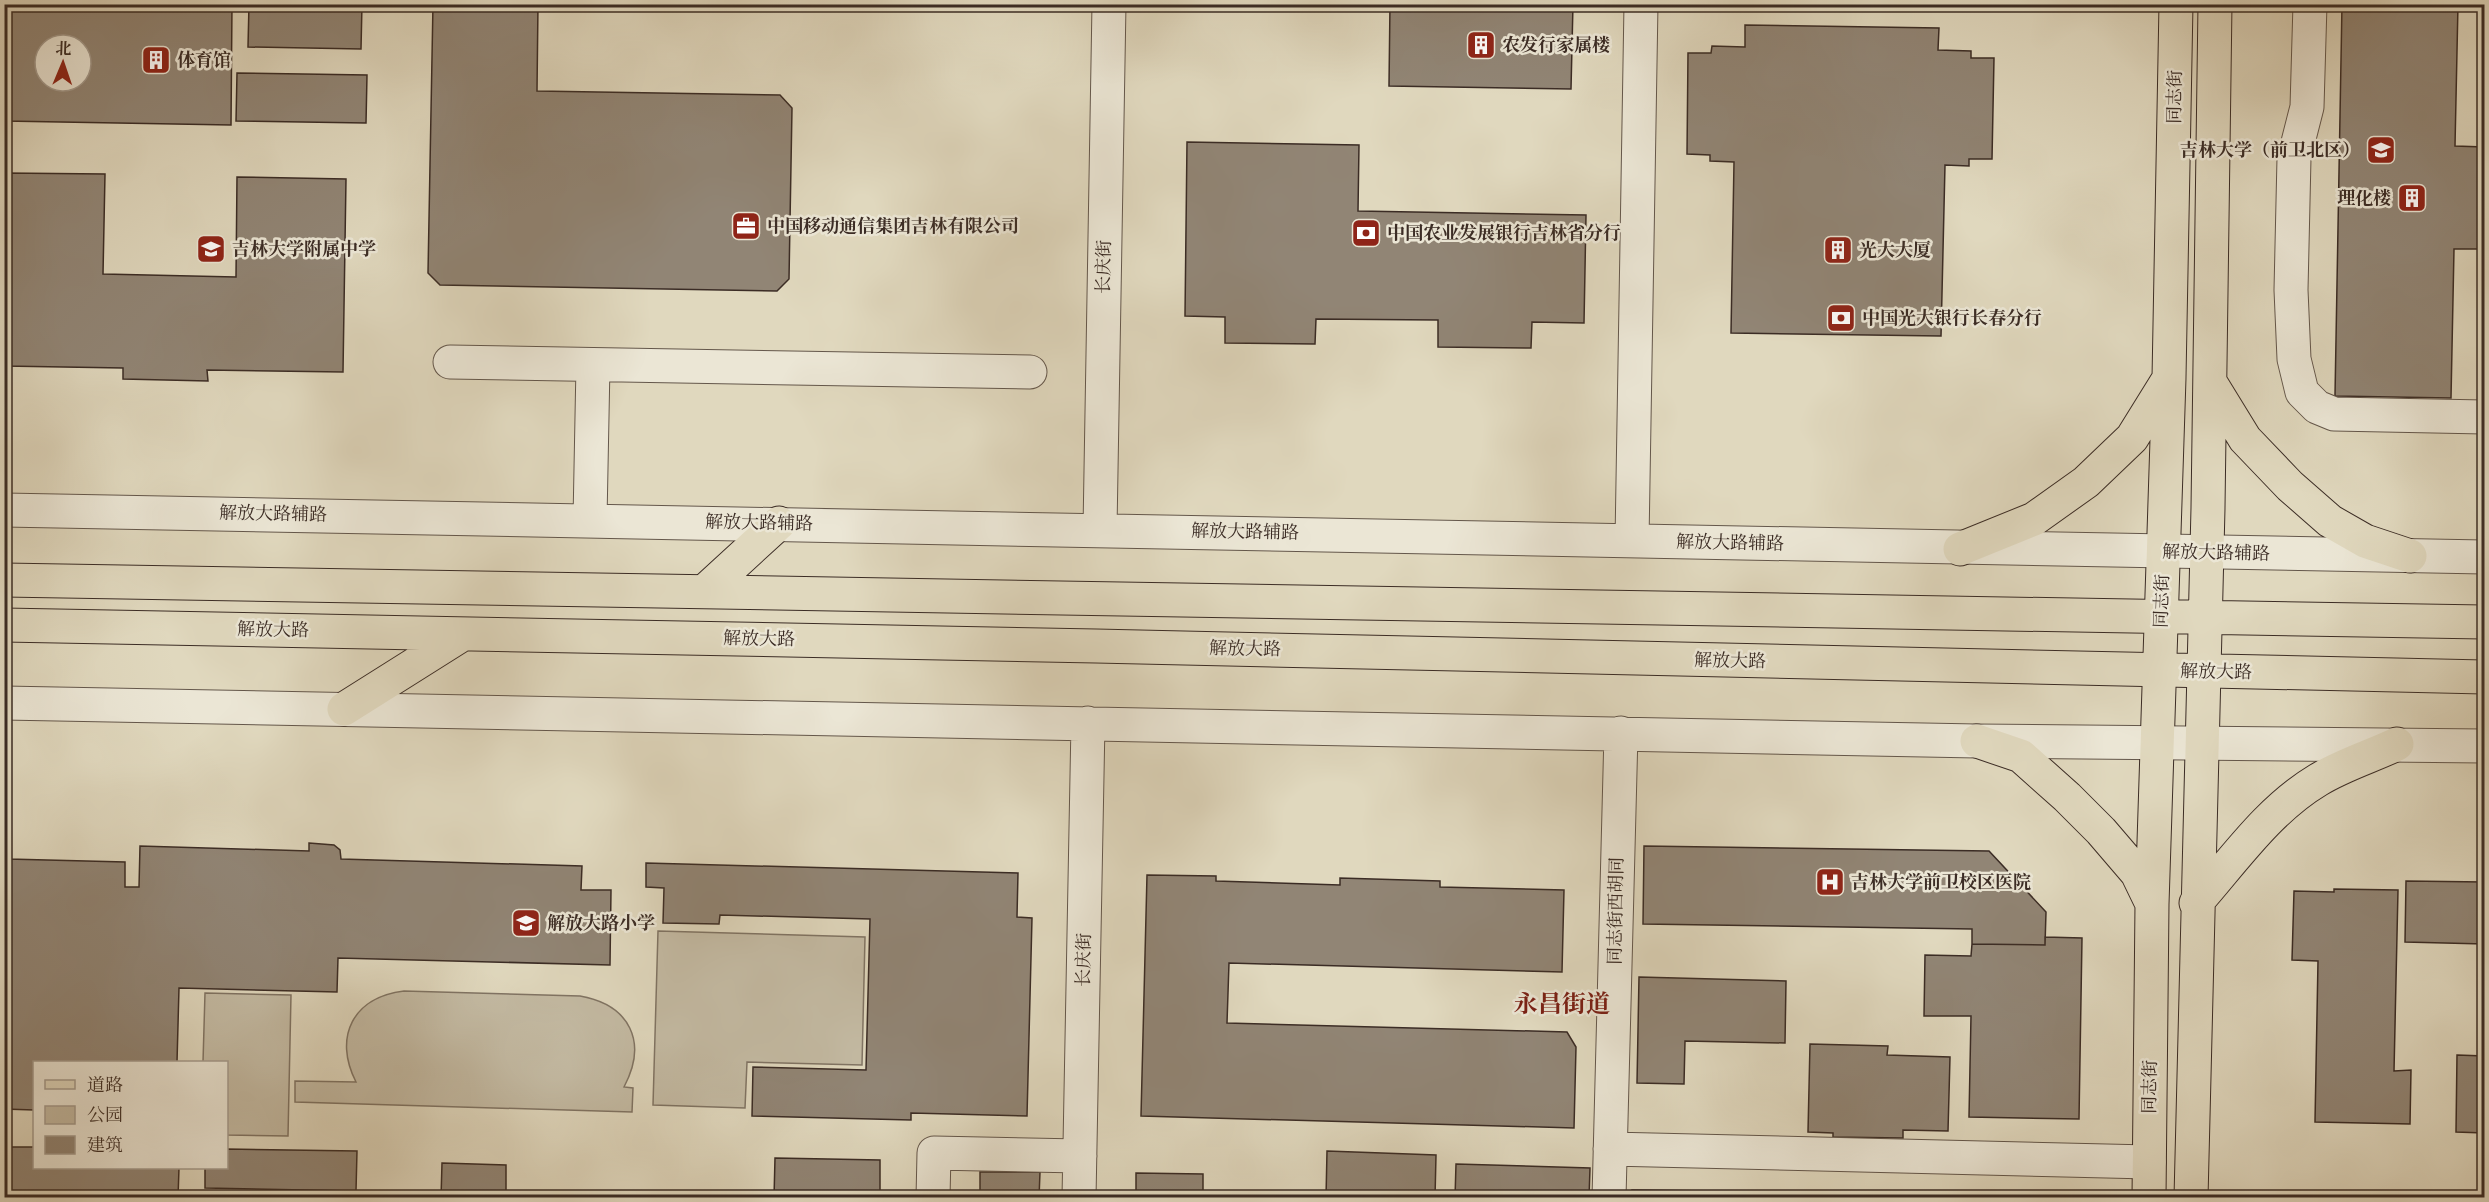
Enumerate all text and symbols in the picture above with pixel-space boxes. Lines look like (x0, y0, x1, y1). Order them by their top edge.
building icon: 农发行家属楼 (1465, 29, 1497, 61)
north arrow (33, 33, 93, 93)
place label: 农发行家属楼 (1502, 34, 1610, 57)
text: 北 (55, 39, 72, 59)
building icon: 体育馆 (140, 44, 172, 76)
place label: 体育馆 (177, 49, 231, 72)
street label: 同志街 (2163, 70, 2187, 124)
school or university icon: 吉林大学（前卫北区） (2365, 134, 2397, 166)
place label: 吉林大学（前卫北区） (2180, 139, 2360, 162)
building icon: 理化楼 (2396, 182, 2428, 214)
place label: 理化楼 (2337, 187, 2391, 210)
office icon: 中国移动通信集团吉林有限公司 (730, 210, 762, 242)
place label: 中国移动通信集团吉林有限公司 (767, 215, 1019, 238)
bank icon: 中国农业发展银行吉林省分行 (1350, 217, 1382, 249)
place label: 中国农业发展银行吉林省分行 (1387, 222, 1621, 245)
school or university icon: 吉林大学附属中学 (195, 233, 227, 265)
building icon: 光大大厦 (1822, 234, 1854, 266)
place label: 吉林大学附属中学 (232, 238, 376, 261)
place label: 光大大厦 (1859, 239, 1931, 262)
street label: 长庆街 (1092, 240, 1116, 294)
bank icon: 中国光大银行长春分行 (1825, 302, 1857, 334)
place label: 中国光大银行长春分行 (1862, 307, 2042, 330)
street label: 解放大路辅路 (219, 502, 327, 526)
street label: 解放大路辅路 (705, 511, 813, 535)
street label: 解放大路辅路 (1191, 520, 1299, 544)
street label: 解放大路辅路 (1676, 531, 1784, 555)
street label: 解放大路辅路 (2162, 541, 2270, 565)
street label: 同志街 (2150, 574, 2174, 628)
street label: 解放大路 (237, 618, 309, 642)
street label: 解放大路 (723, 627, 795, 651)
street label: 解放大路 (1209, 637, 1281, 661)
street label: 解放大路 (1694, 649, 1766, 673)
street label: 解放大路 (2180, 660, 2252, 684)
street label: 同志街西胡同 (1604, 857, 1628, 965)
hospital icon: 吉林大学前卫校区医院 (1814, 866, 1846, 898)
place label: 吉林大学前卫校区医院 (1851, 871, 2031, 894)
school or university icon: 解放大路小学 (510, 907, 542, 939)
place label: 解放大路小学 (547, 912, 655, 935)
street label: 长庆街 (1072, 933, 1096, 987)
district label: 永昌街道 (1514, 990, 1610, 1020)
street label: 同志街 (2138, 1060, 2162, 1114)
legend (33, 1061, 228, 1169)
text: 道路 (87, 1074, 123, 1097)
text: 公园 (87, 1104, 123, 1127)
text: 建筑 (87, 1134, 123, 1157)

